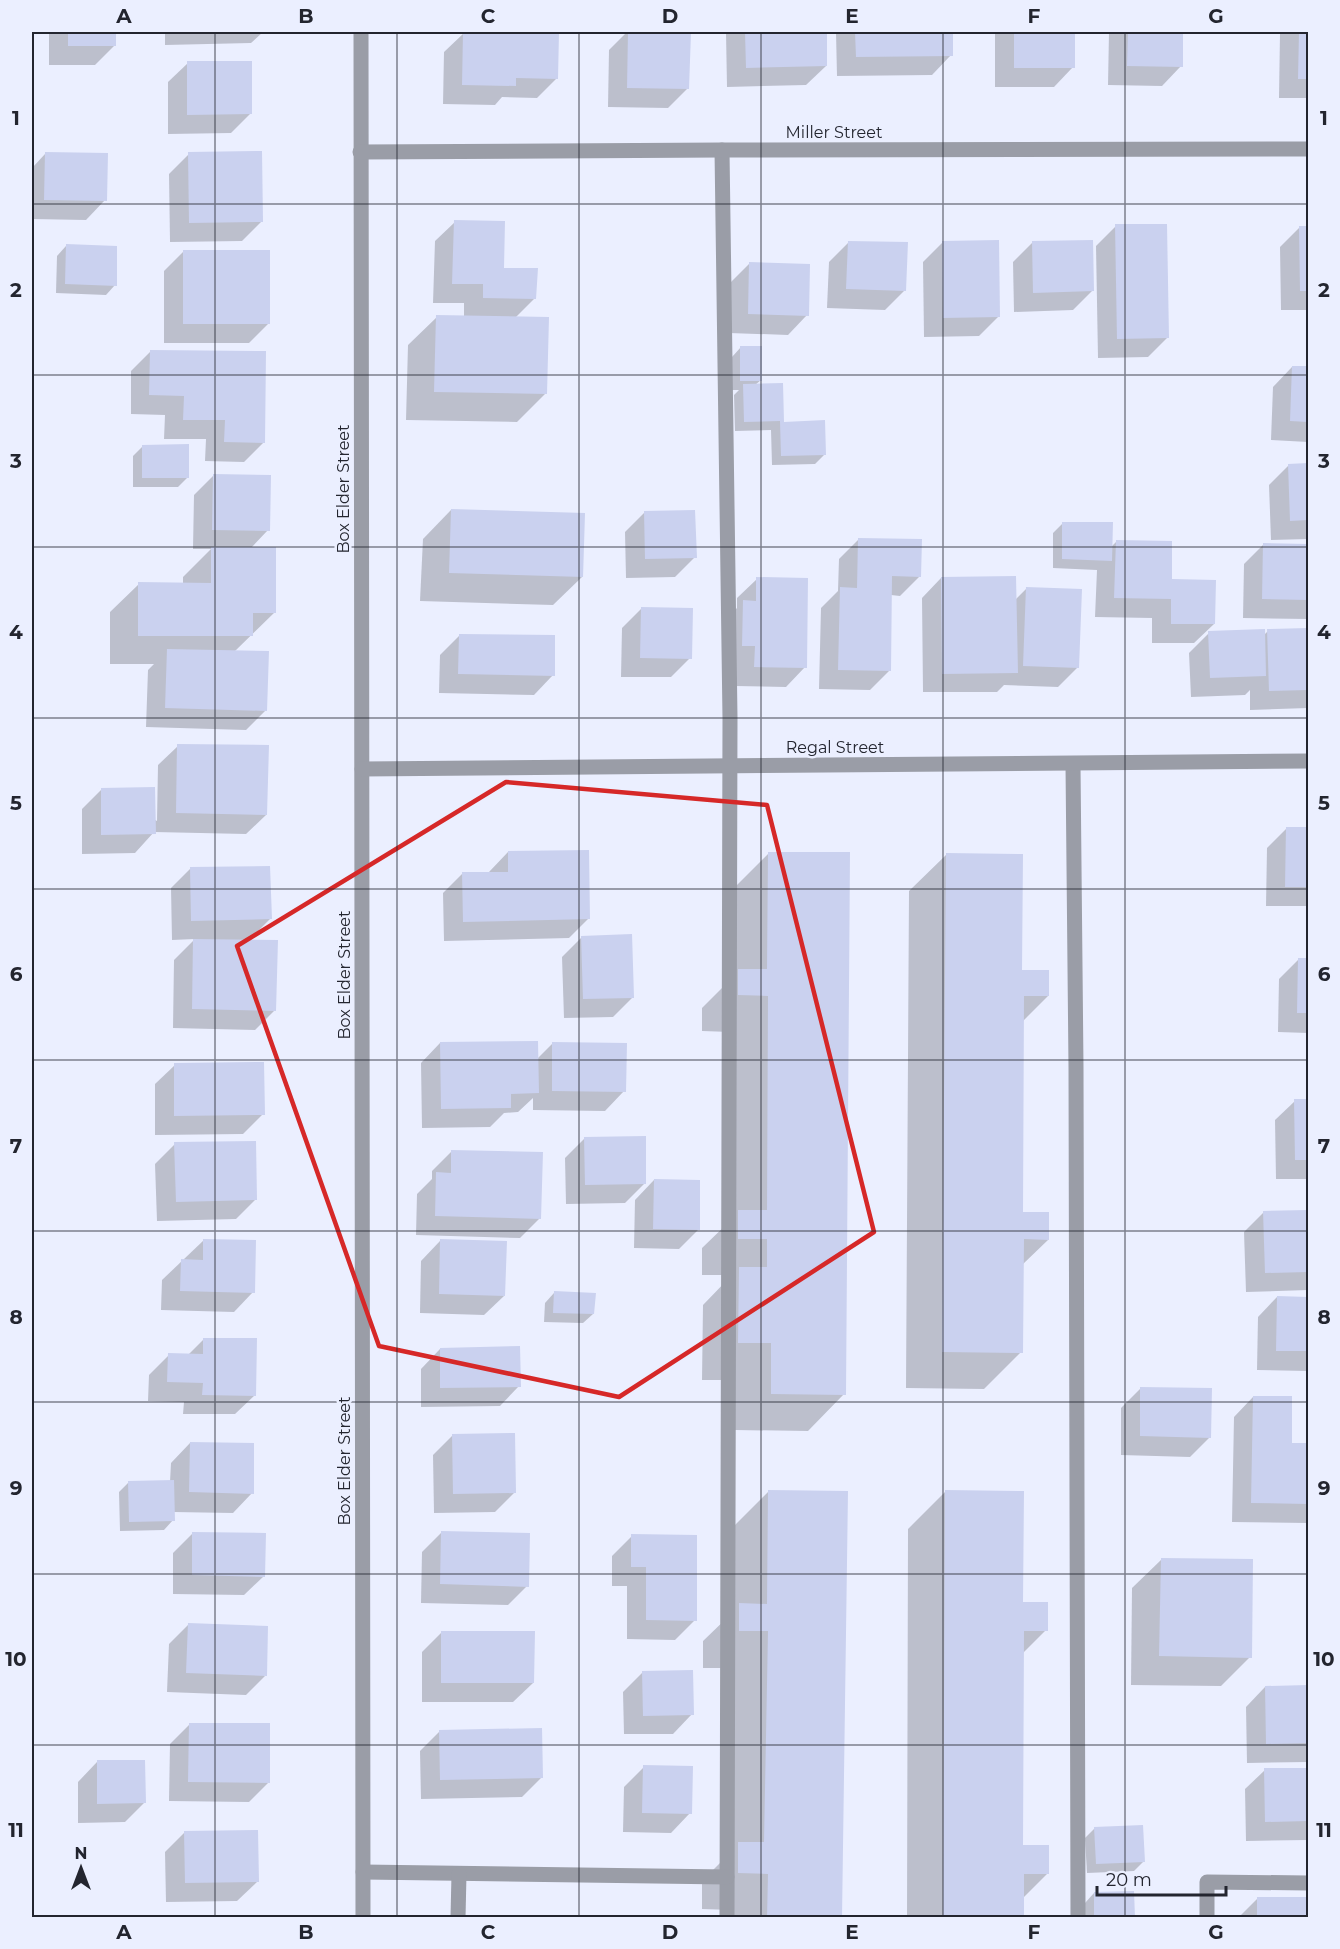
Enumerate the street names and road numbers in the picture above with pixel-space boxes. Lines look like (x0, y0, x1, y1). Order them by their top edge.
street label: Miller Street (786, 123, 883, 142)
street label: Box Elder Street (334, 424, 353, 554)
street label: Regal Street (786, 738, 885, 757)
street label: Box Elder Street (335, 910, 354, 1040)
street label: Box Elder Street (335, 1396, 354, 1526)

